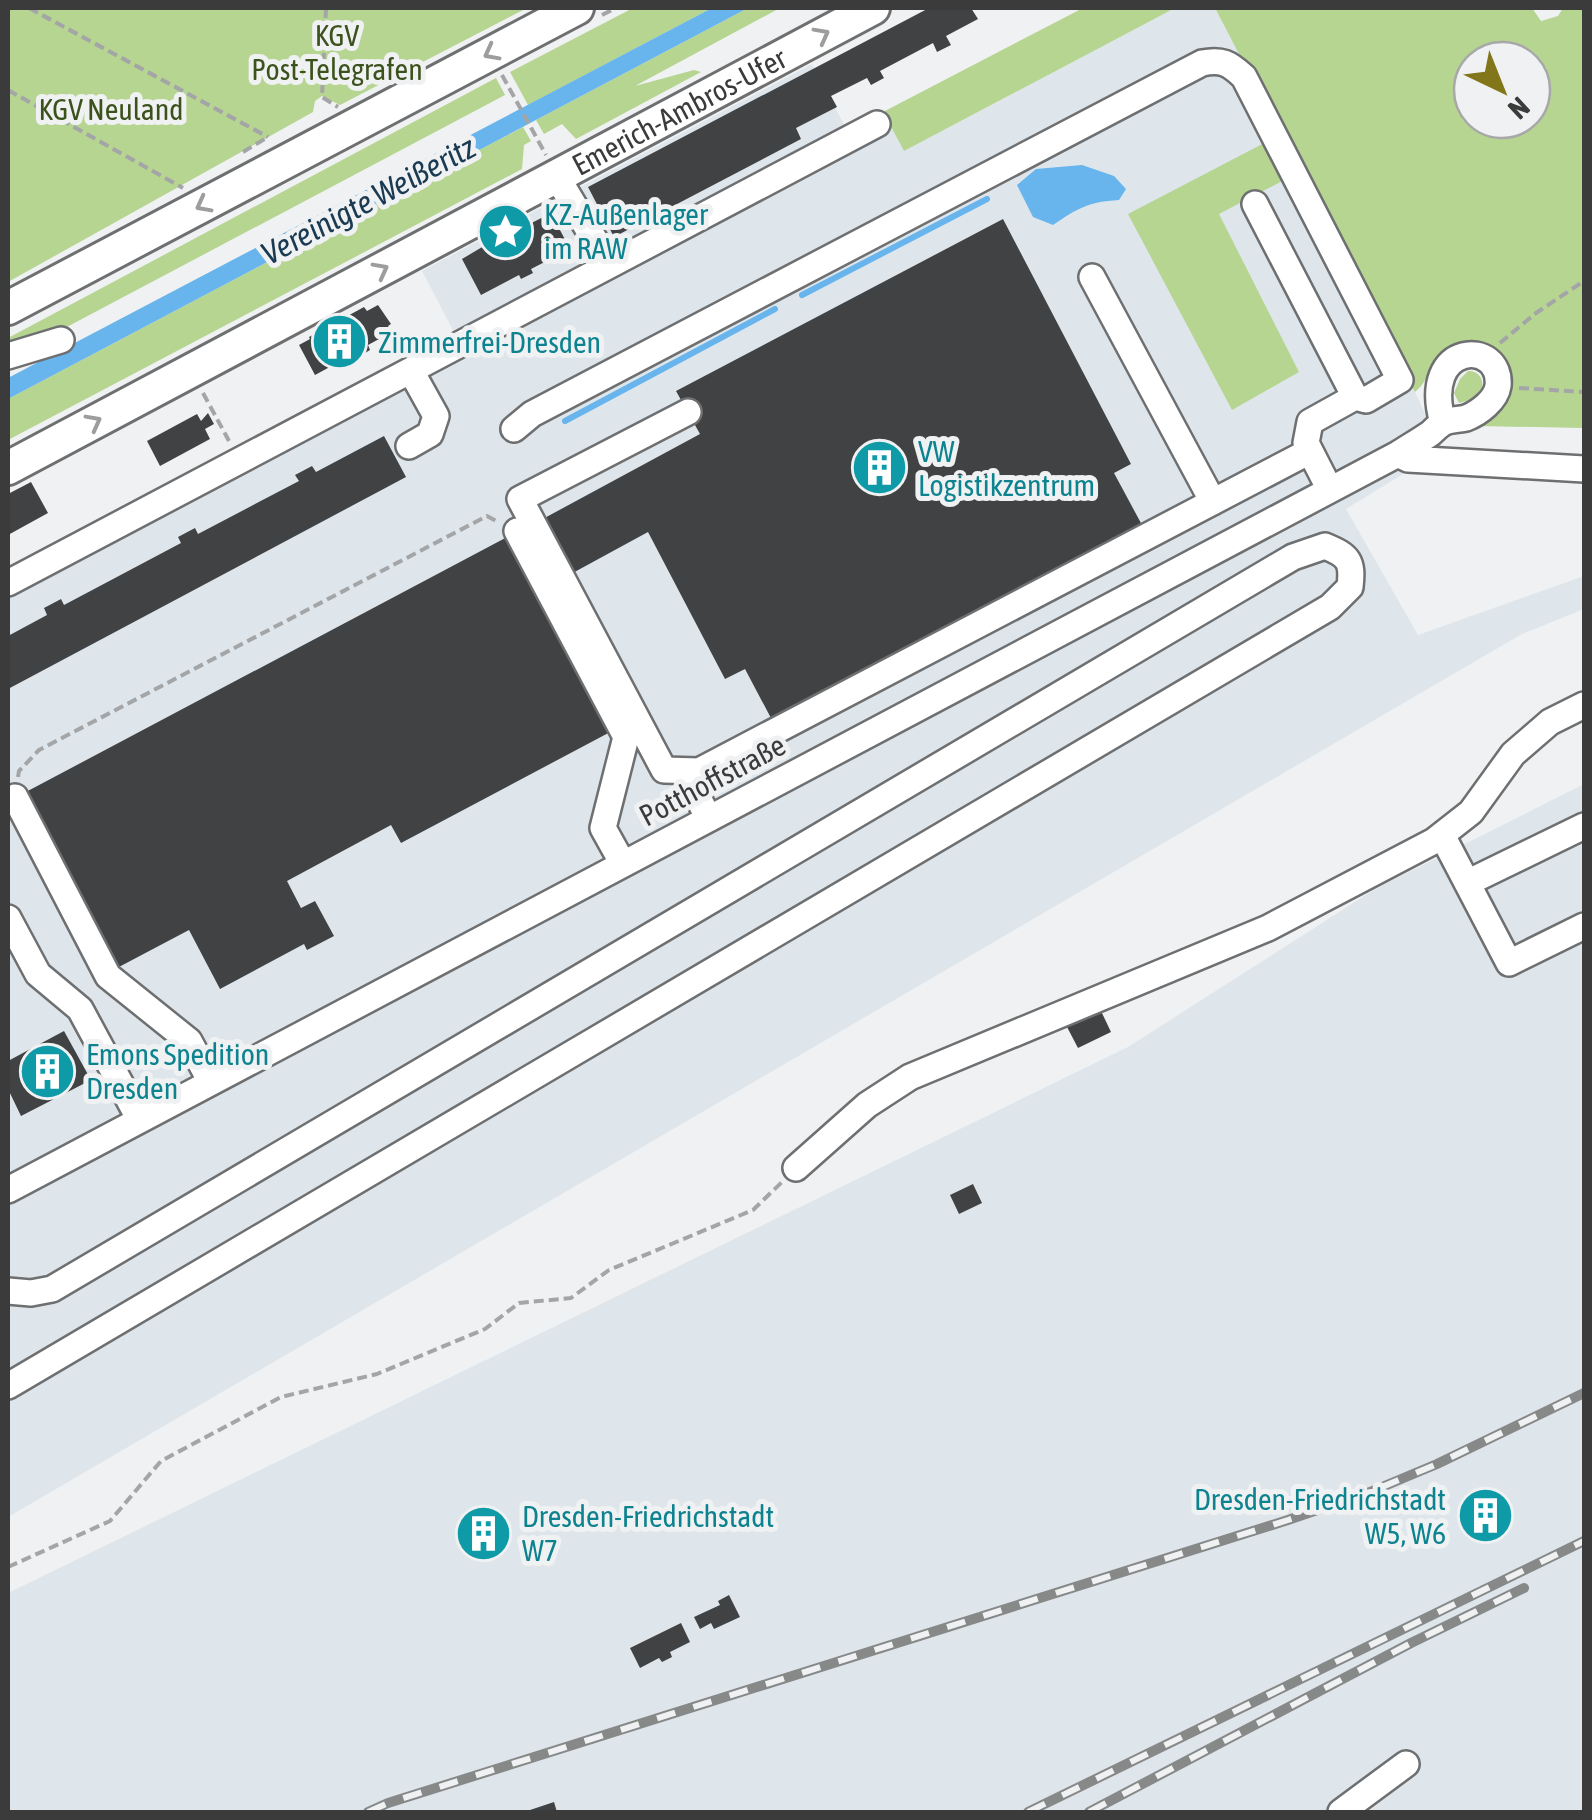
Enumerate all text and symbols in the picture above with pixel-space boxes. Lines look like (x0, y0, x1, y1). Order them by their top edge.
park label: KGV Post-Telegrafen (251, 18, 423, 86)
one-way arrow (811, 27, 829, 47)
street label: Emerich-Ambros-Ufer (566, 40, 793, 182)
north arrow (1452, 40, 1552, 140)
one-way arrow (483, 41, 501, 60)
text: N (1502, 91, 1536, 126)
park label: KGV Neuland (39, 92, 184, 126)
water label: Vereinigte Weißeritz (255, 128, 482, 272)
one-way arrow (196, 193, 214, 212)
place label: KZ-Außenlager im RAW (544, 197, 709, 265)
place icon: KZ-Außenlager im RAW (475, 201, 535, 261)
one-way arrow (370, 263, 388, 282)
building icon: Zimmerfrei-Dresden (309, 312, 369, 372)
place label: Zimmerfrei-Dresden (378, 325, 601, 359)
one-way arrow (83, 415, 101, 435)
place label: VW Logistikzentrum (918, 434, 1095, 502)
building icon: VW Logistikzentrum (849, 438, 909, 498)
street label: Potthoffstraße (633, 727, 791, 833)
place label: Emons Spedition Dresden (86, 1037, 269, 1105)
building icon: Emons Spedition Dresden (17, 1041, 77, 1101)
place label: Dresden-Friedrichstadt W5, W6 (1194, 1482, 1446, 1550)
building icon: Dresden-Friedrichstadt W5, W6 (1455, 1486, 1515, 1546)
place label: Dresden-Friedrichstadt W7 (522, 1499, 774, 1567)
building icon: Dresden-Friedrichstadt W7 (453, 1503, 513, 1563)

